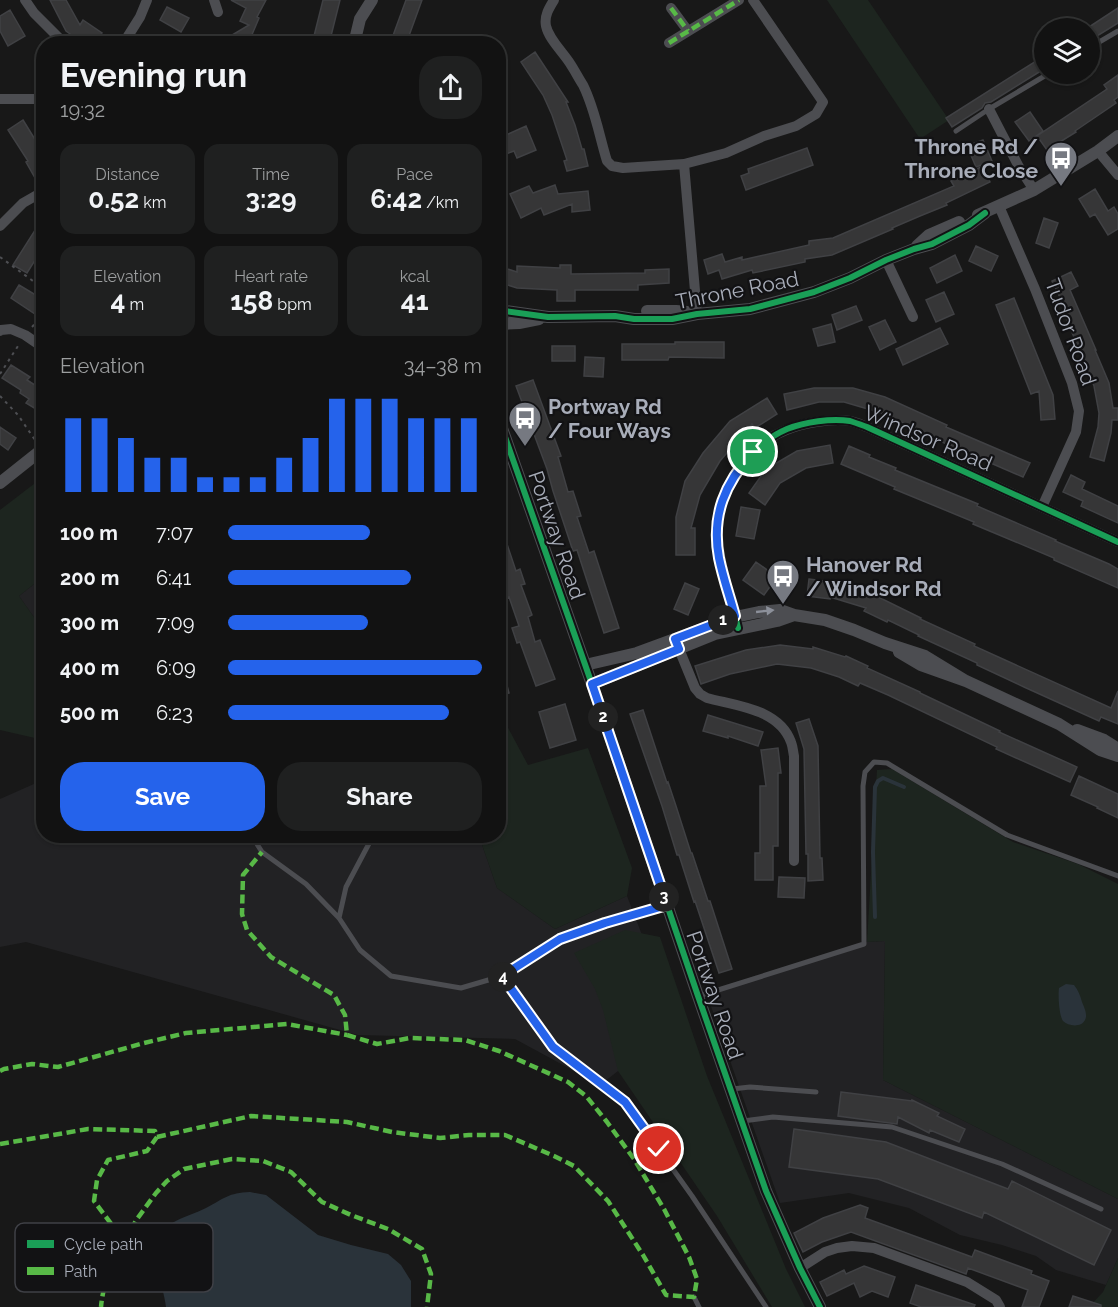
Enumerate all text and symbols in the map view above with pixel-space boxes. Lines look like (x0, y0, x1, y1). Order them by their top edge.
map controls (1034, 18, 1100, 84)
button: layers (1034, 18, 1100, 84)
text: Evening run (60, 56, 247, 95)
button: share (419, 56, 482, 119)
text: 19:32 (60, 98, 105, 122)
place label: Throne Rd / Throne Close (905, 134, 1038, 183)
bus stop icon: Throne Rd / Throne Close (1043, 140, 1079, 187)
text: Distance (95, 165, 159, 184)
text: Time (252, 165, 290, 184)
text: Pace (396, 165, 433, 184)
text: 0.52 (88, 184, 139, 214)
text: 3:29 (246, 184, 296, 214)
text: 6:42 (370, 184, 422, 214)
text: km (139, 193, 166, 212)
text: /km (422, 193, 459, 212)
street label: Throne Road (673, 266, 801, 314)
text: Elevation (93, 267, 161, 286)
text: Heart rate (234, 267, 308, 286)
text: kcal (400, 267, 430, 286)
street label: Tudor Road (1040, 275, 1102, 389)
text: 4 (111, 286, 125, 316)
text: 158 (230, 286, 273, 316)
text: 41 (401, 286, 429, 316)
text: m (125, 295, 144, 314)
text: bpm (273, 295, 312, 314)
text: Elevation (60, 354, 145, 378)
text: 34–38 m (404, 354, 482, 378)
place label: Portway Rd / Four Ways (548, 394, 671, 443)
bus stop icon: Portway Rd / Four Ways (507, 400, 543, 447)
street label: Windsor Road (860, 400, 996, 476)
pin (727, 426, 778, 477)
icon: arrive (736, 435, 769, 468)
street label: Portway Road (523, 467, 591, 603)
text: 100 m (60, 521, 118, 545)
text: 7:07 (156, 521, 193, 545)
place label: Hanover Rd / Windsor Rd (806, 552, 942, 601)
bus stop icon: Hanover Rd / Windsor Rd (765, 558, 801, 605)
text: 200 m (60, 566, 119, 590)
text: 6:41 (156, 566, 191, 590)
pin: 1 (708, 605, 738, 635)
one-way arrow (756, 606, 775, 616)
text: 1 (719, 610, 727, 629)
text: 300 m (60, 611, 119, 635)
text: 7:09 (156, 611, 194, 635)
text: 400 m (60, 656, 119, 680)
text: 6:09 (156, 656, 196, 680)
text: 500 m (60, 701, 119, 725)
text: 6:23 (156, 701, 193, 725)
pin: 2 (588, 702, 618, 732)
text: 2 (598, 707, 608, 726)
button: Save (60, 762, 265, 831)
button: Share (277, 762, 482, 831)
pin: 3 (649, 882, 679, 912)
text: 3 (660, 887, 668, 906)
street label: Portway Road (681, 927, 749, 1063)
pin: 4 (488, 962, 518, 992)
text: 4 (498, 967, 508, 986)
pin (633, 1123, 684, 1174)
icon: check (642, 1132, 675, 1165)
legend (15, 1223, 213, 1292)
text: Cycle path (64, 1235, 143, 1254)
text: Path (64, 1262, 97, 1281)

